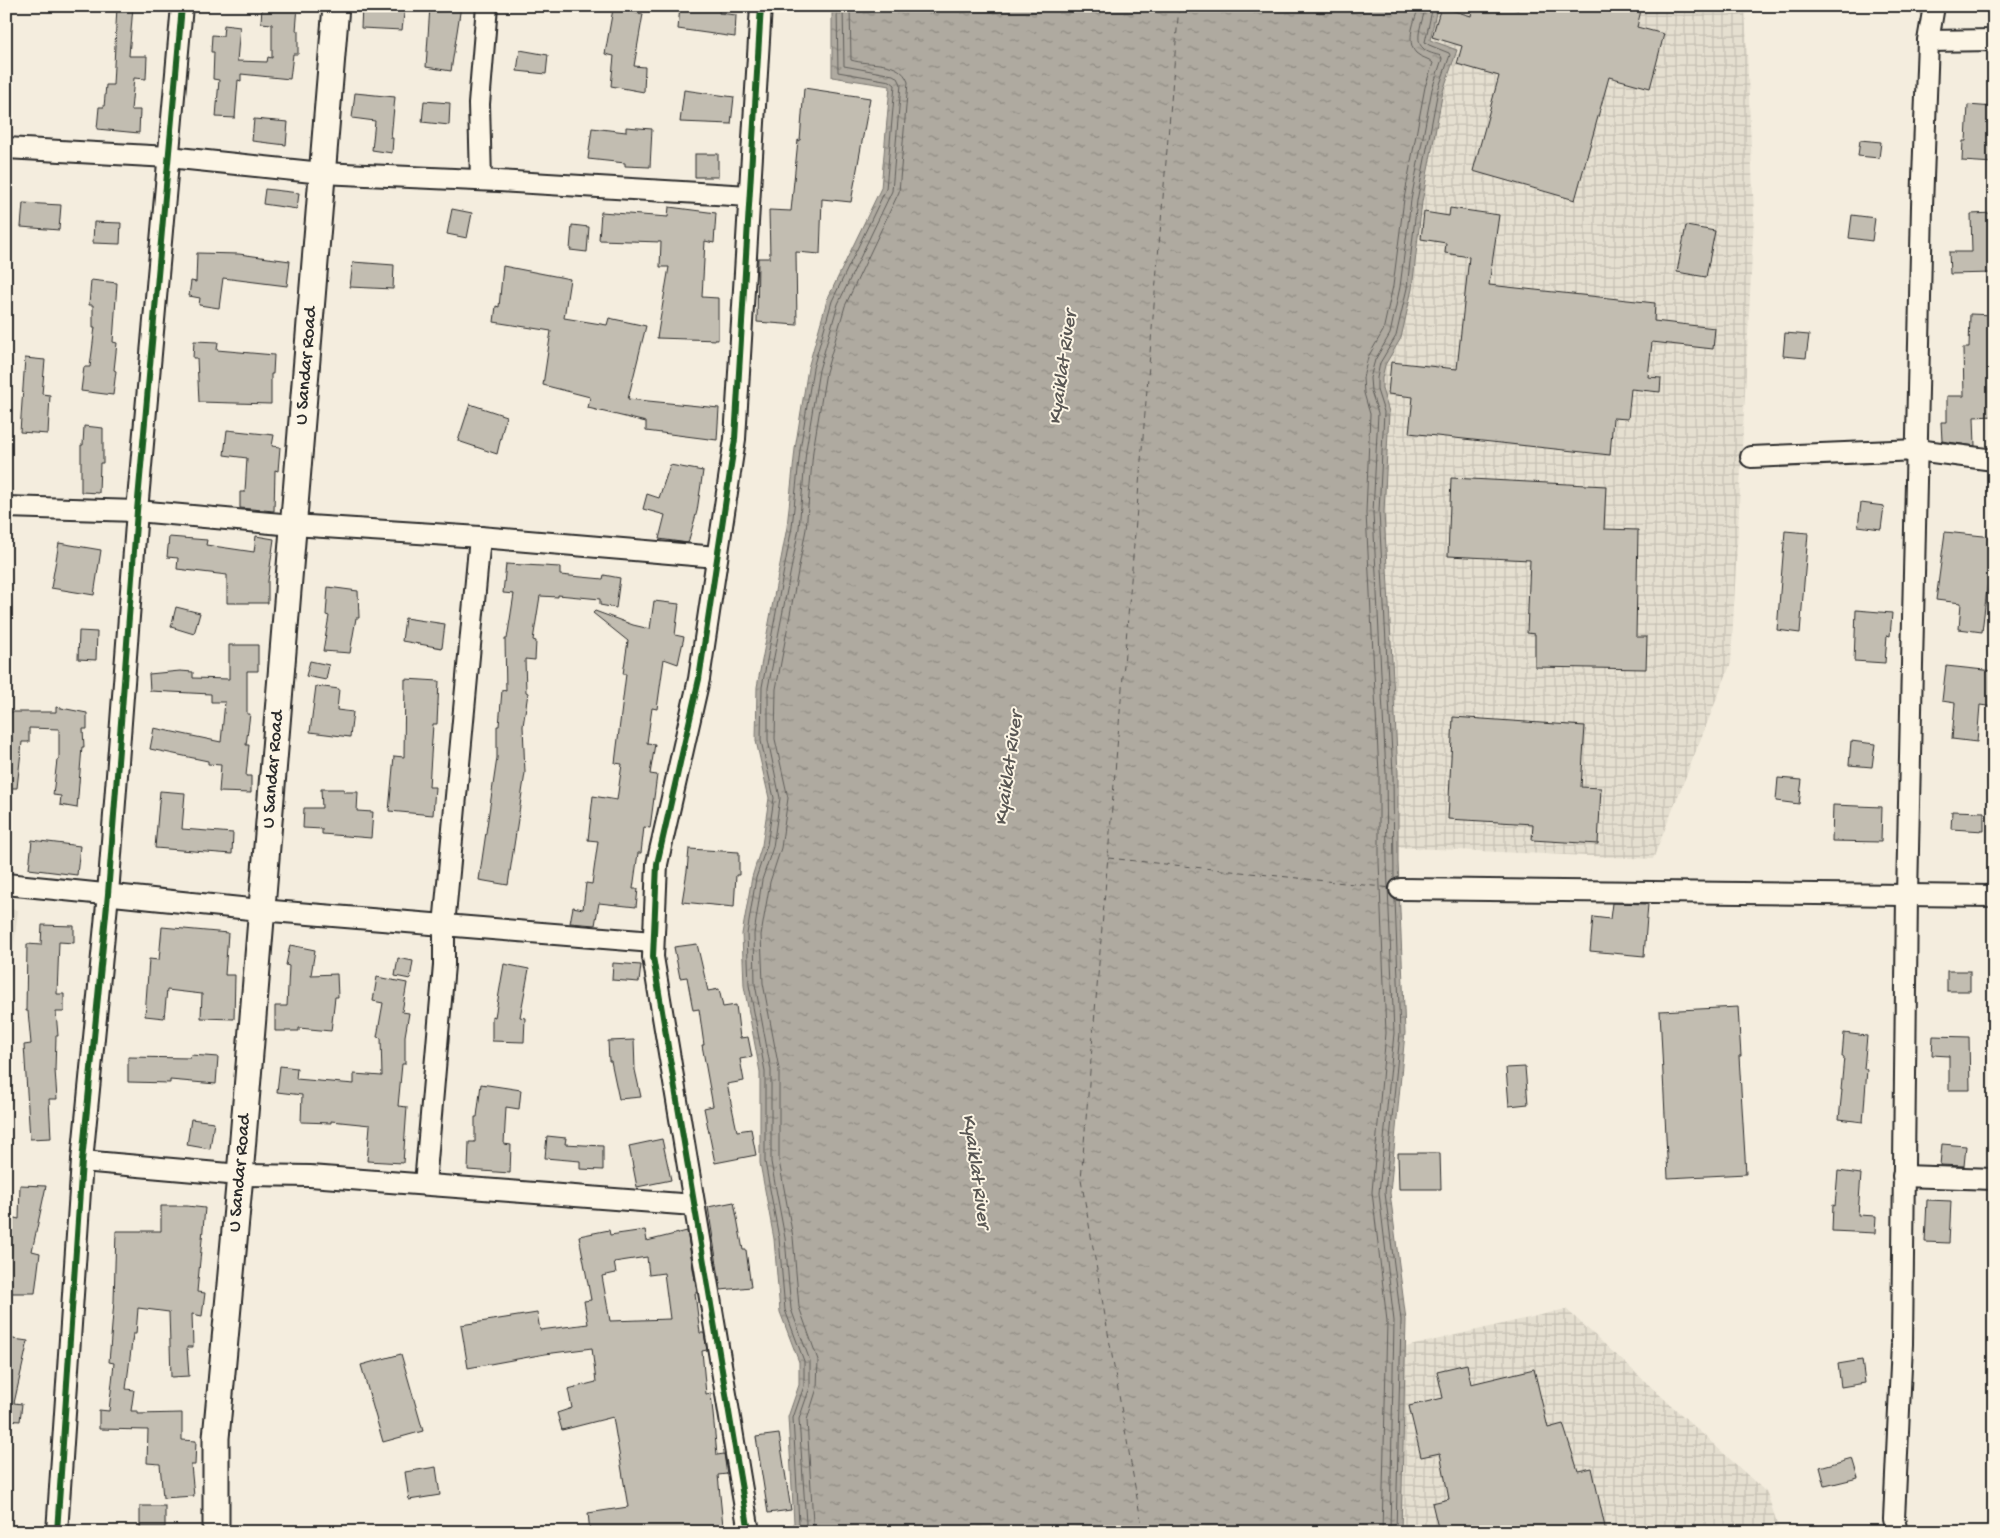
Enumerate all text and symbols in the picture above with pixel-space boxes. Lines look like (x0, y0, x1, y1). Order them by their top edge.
street label: U Sandar Road (290, 304, 323, 426)
water label: Kyaiklat River (1045, 306, 1084, 426)
water label: Kyaiklat River (991, 707, 1030, 827)
street label: U Sandar Road (257, 708, 290, 829)
street label: U Sandar Road (223, 1111, 257, 1233)
water label: Kyaiklat River (956, 1113, 995, 1233)

